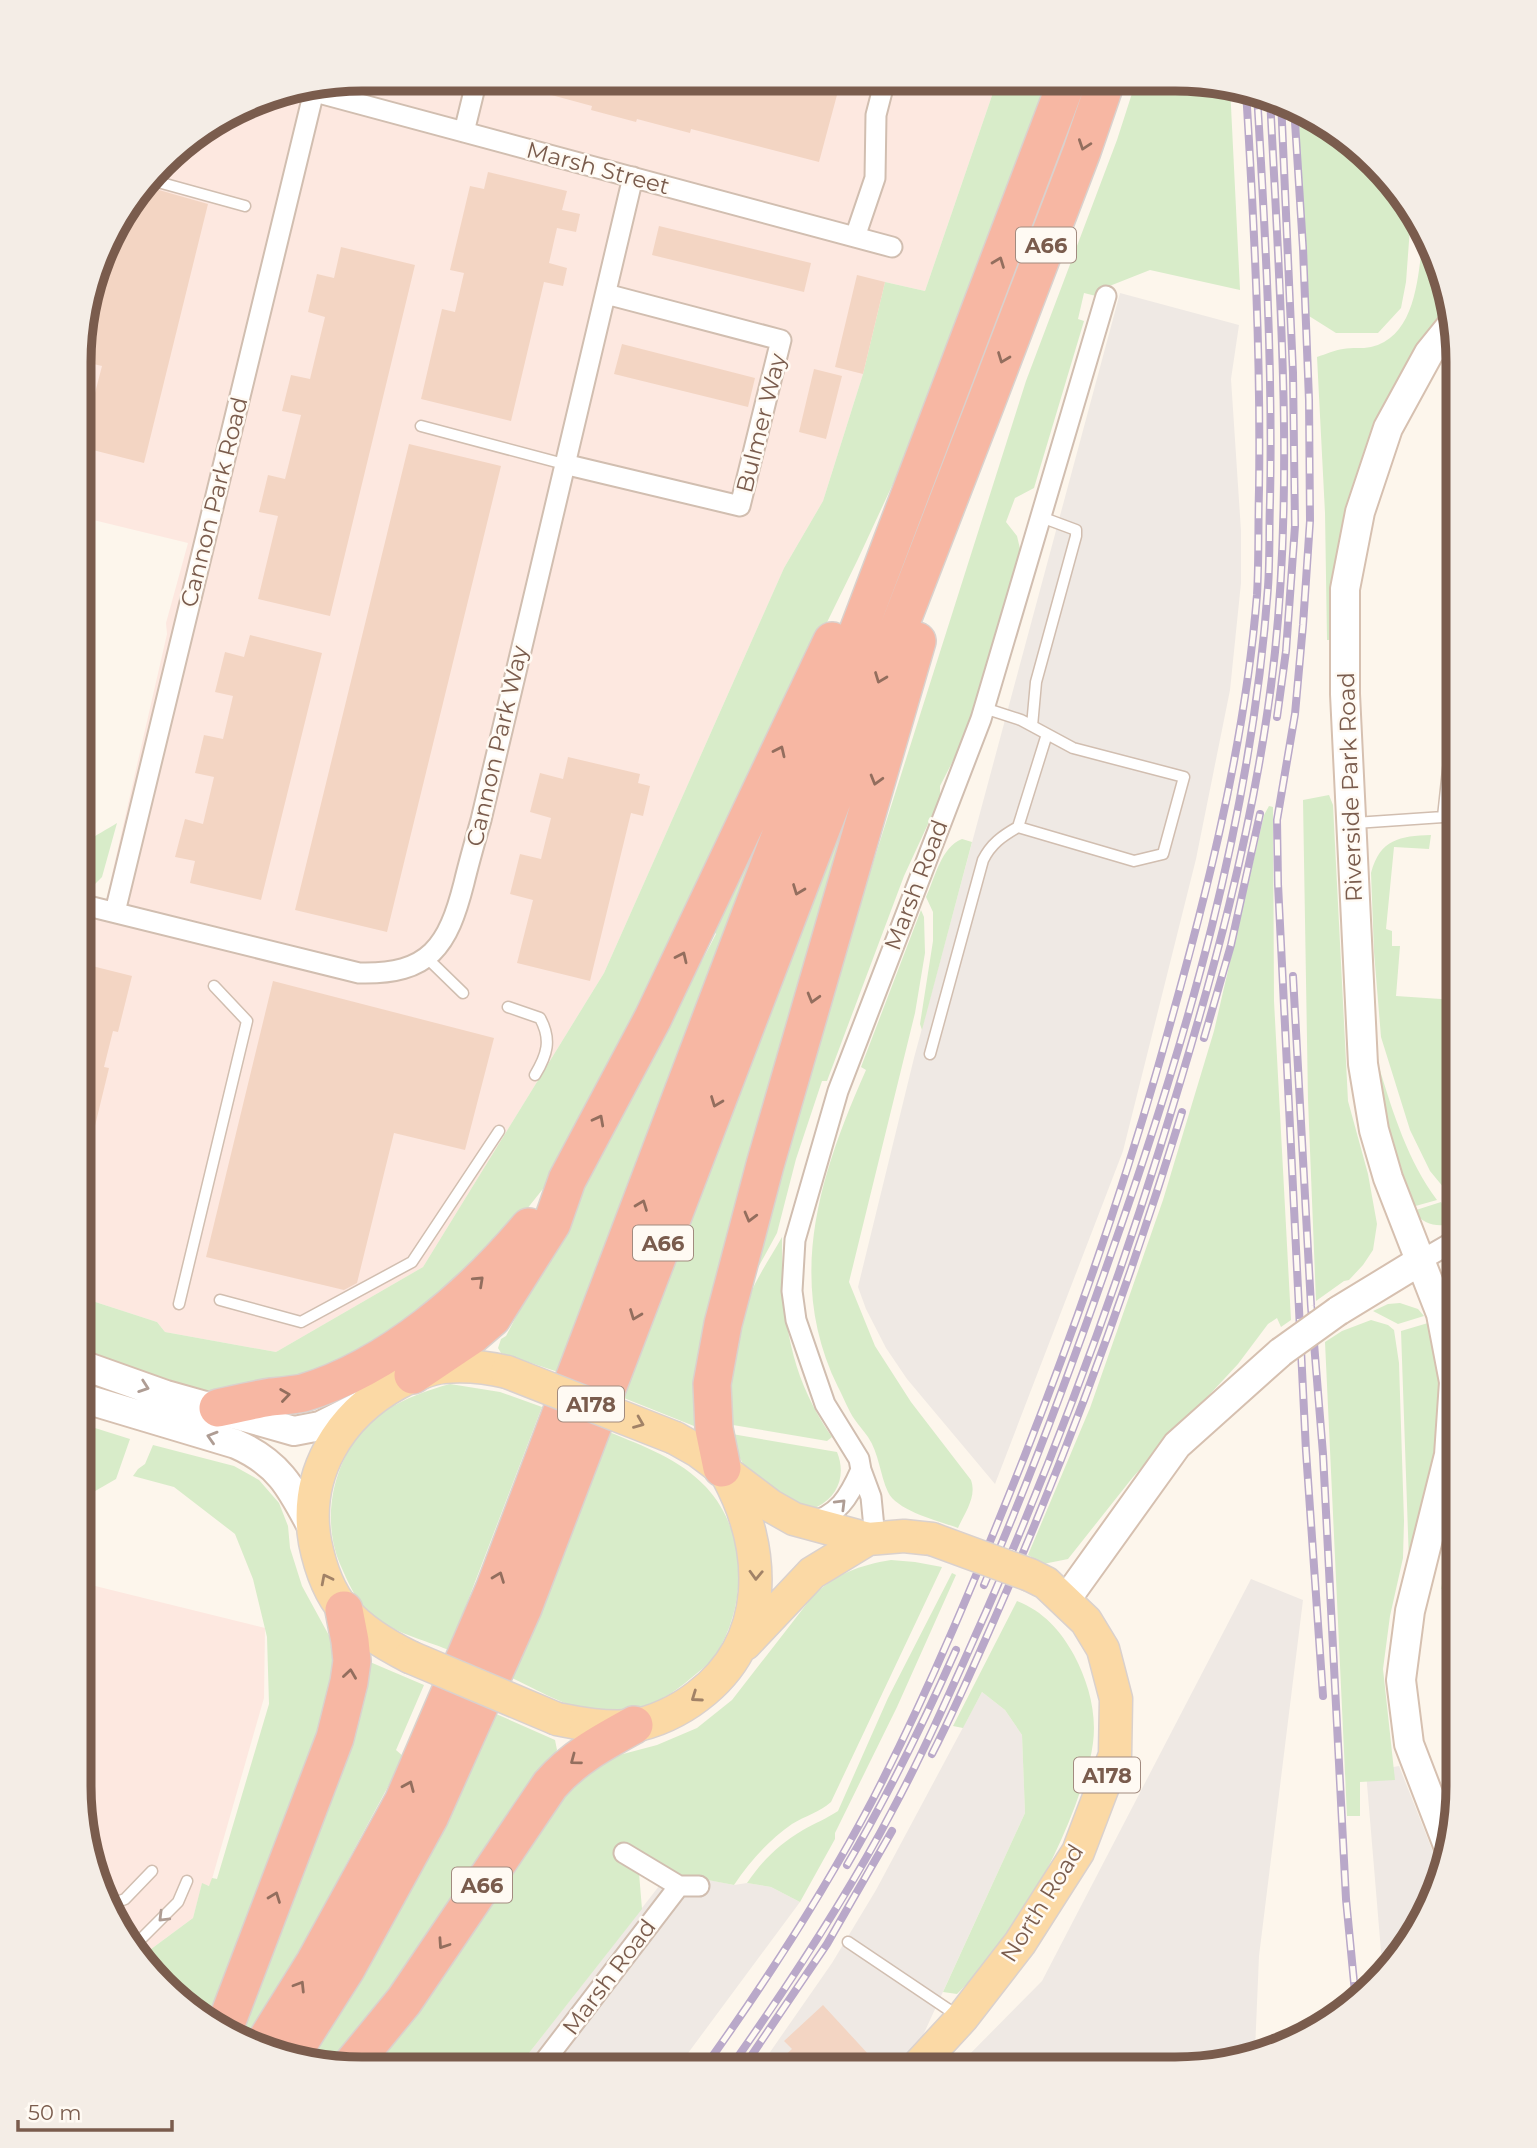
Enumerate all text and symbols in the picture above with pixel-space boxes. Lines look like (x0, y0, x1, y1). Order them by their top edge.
street label: Marsh Street (523, 135, 673, 201)
one-way arrow (1078, 139, 1092, 151)
road number: A66 (1016, 228, 1076, 262)
one-way arrow (990, 257, 1004, 269)
street label: Bulmer Way (730, 350, 792, 495)
one-way arrow (998, 352, 1012, 364)
street label: Cannon Park Road (174, 394, 254, 610)
street label: Cannon Park Way (460, 642, 534, 849)
one-way arrow (874, 671, 888, 683)
street label: Riverside Park Road (1332, 672, 1368, 902)
one-way arrow (771, 746, 785, 758)
one-way arrow (870, 774, 885, 786)
street label: Marsh Road (878, 816, 954, 954)
one-way arrow (792, 883, 806, 895)
one-way arrow (674, 951, 688, 964)
one-way arrow (807, 992, 821, 1004)
one-way arrow (711, 1096, 725, 1108)
one-way arrow (591, 1115, 604, 1127)
one-way arrow (633, 1199, 647, 1211)
one-way arrow (744, 1211, 759, 1223)
road number: A66 (633, 1226, 693, 1260)
one-way arrow (470, 1277, 483, 1289)
one-way arrow (629, 1308, 643, 1320)
one-way arrow (137, 1379, 149, 1393)
road number: A178 (558, 1386, 624, 1422)
one-way arrow (279, 1388, 291, 1403)
one-way arrow (632, 1415, 644, 1429)
one-way arrow (206, 1430, 218, 1445)
one-way arrow (832, 1499, 845, 1512)
one-way arrow (748, 1570, 763, 1581)
one-way arrow (491, 1572, 505, 1584)
one-way arrow (321, 1574, 335, 1586)
one-way arrow (342, 1668, 357, 1680)
one-way arrow (691, 1689, 704, 1701)
one-way arrow (571, 1752, 583, 1764)
road number: A178 (1074, 1758, 1140, 1792)
one-way arrow (401, 1781, 415, 1794)
street label: North Road (995, 1839, 1089, 1967)
road number: A66 (452, 1868, 512, 1902)
one-way arrow (267, 1891, 281, 1903)
one-way arrow (159, 1908, 172, 1921)
street label: Marsh Road (556, 1914, 662, 2040)
one-way arrow (439, 1936, 451, 1949)
one-way arrow (292, 1981, 305, 1994)
scale bar (18, 2088, 172, 2132)
text: 50 m (28, 2100, 82, 2125)

